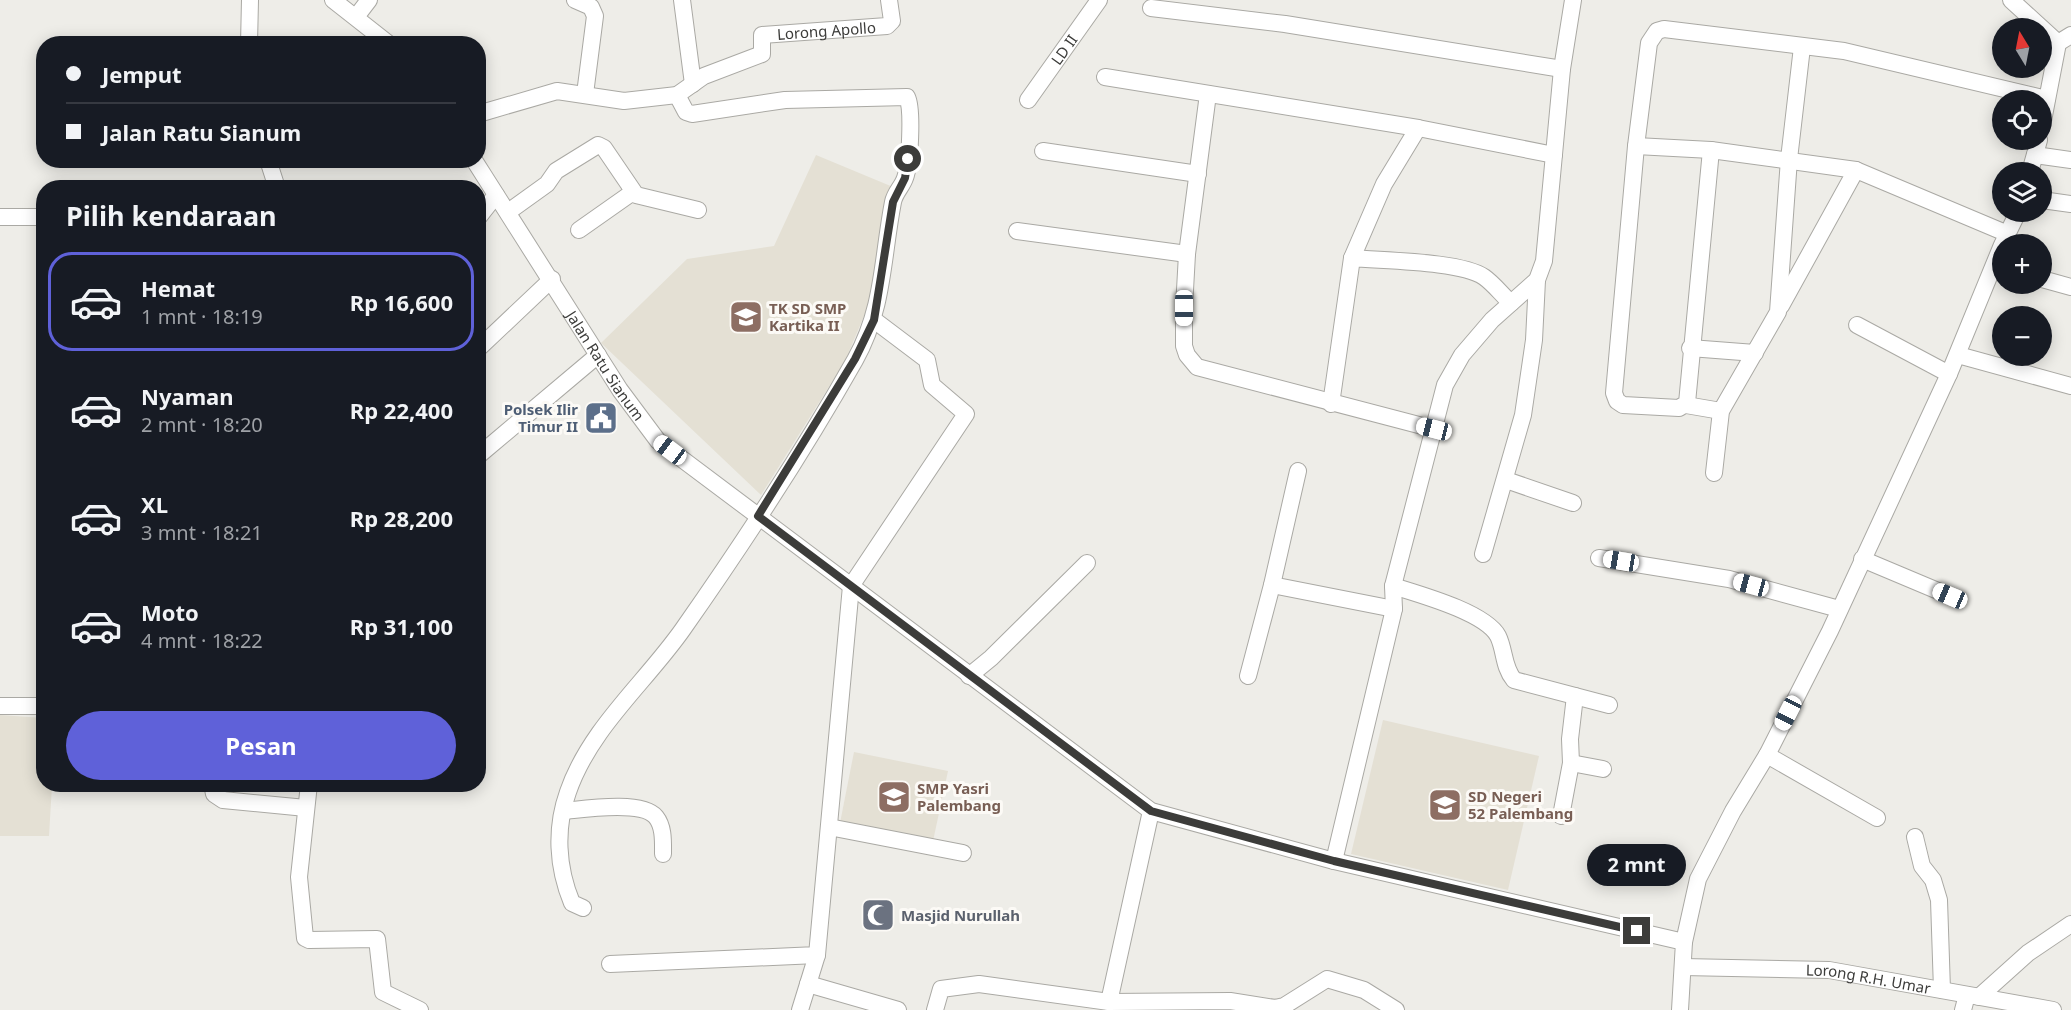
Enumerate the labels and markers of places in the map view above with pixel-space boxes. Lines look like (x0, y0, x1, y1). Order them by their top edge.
place label: TK SD SMP Kartika II (769, 298, 846, 335)
school or university icon: TK SD SMP Kartika II (728, 299, 764, 335)
place label: Polsek Ilir Timur II (504, 399, 578, 436)
public building icon: Polsek Ilir Timur II (583, 400, 619, 436)
place label: SMP Yasri Palembang (917, 778, 1001, 815)
school or university icon: SMP Yasri Palembang (876, 779, 912, 815)
place label: SD Negeri 52 Palembang (1468, 786, 1573, 823)
school or university icon: SD Negeri 52 Palembang (1427, 787, 1463, 823)
mosque icon: Masjid Nurullah (860, 897, 896, 933)
place label: Masjid Nurullah (901, 905, 1020, 925)

